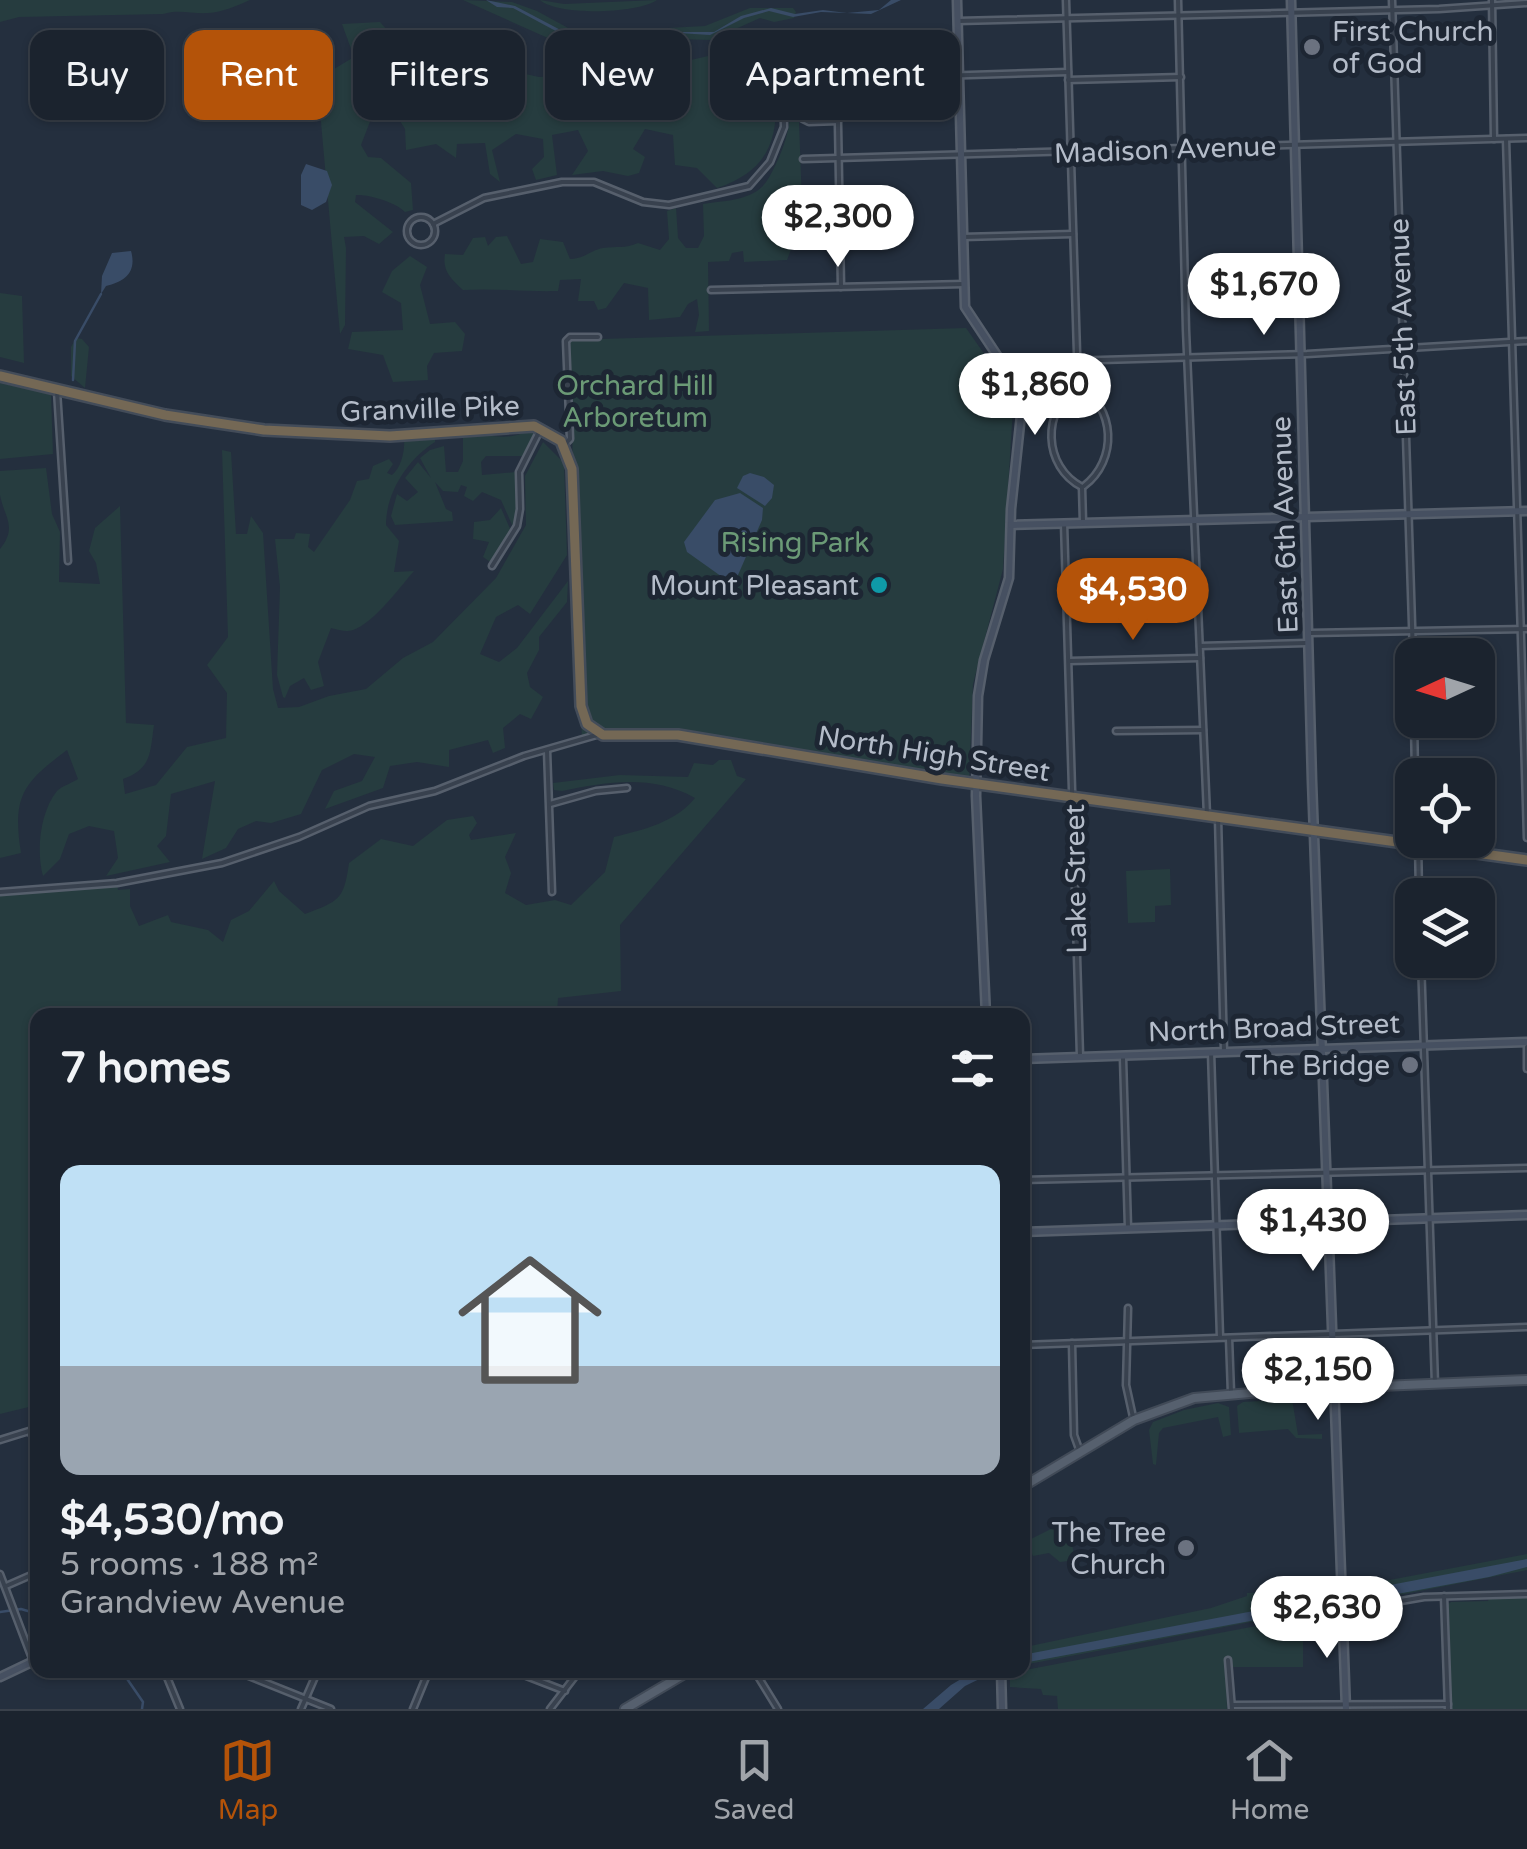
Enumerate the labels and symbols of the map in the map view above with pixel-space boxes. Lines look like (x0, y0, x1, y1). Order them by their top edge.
place label: First Church of God (1332, 15, 1493, 81)
marker: First Church of God (1301, 36, 1323, 58)
street label: Madison Avenue (1053, 129, 1277, 171)
pin: $2,300 (757, 185, 919, 270)
street label: East 5th Avenue (1382, 218, 1424, 436)
pin: $1,670 (1183, 253, 1345, 338)
pin: $1,860 (954, 353, 1116, 438)
park label: Orchard Hill Arboretum (556, 369, 714, 435)
street label: Granville Pike (340, 389, 520, 429)
street label: East 6th Avenue (1264, 416, 1306, 634)
park label: Rising Park (720, 526, 870, 560)
pin: $4,530 (1052, 558, 1214, 643)
place label: Mount Pleasant (650, 569, 859, 603)
marker: Mount Pleasant (868, 574, 890, 596)
north arrow (1395, 638, 1495, 738)
street label: North High Street (815, 719, 1053, 789)
street label: Lake Street (1058, 803, 1094, 954)
street label: North Broad Street (1147, 1007, 1401, 1049)
place label: The Bridge (1245, 1049, 1390, 1083)
marker: The Bridge (1399, 1054, 1421, 1076)
pin: $1,430 (1232, 1189, 1394, 1274)
pin: $2,150 (1237, 1338, 1399, 1423)
place label: The Tree Church (1052, 1516, 1166, 1582)
marker: The Tree Church (1175, 1537, 1197, 1559)
pin: $2,630 (1246, 1576, 1408, 1661)

